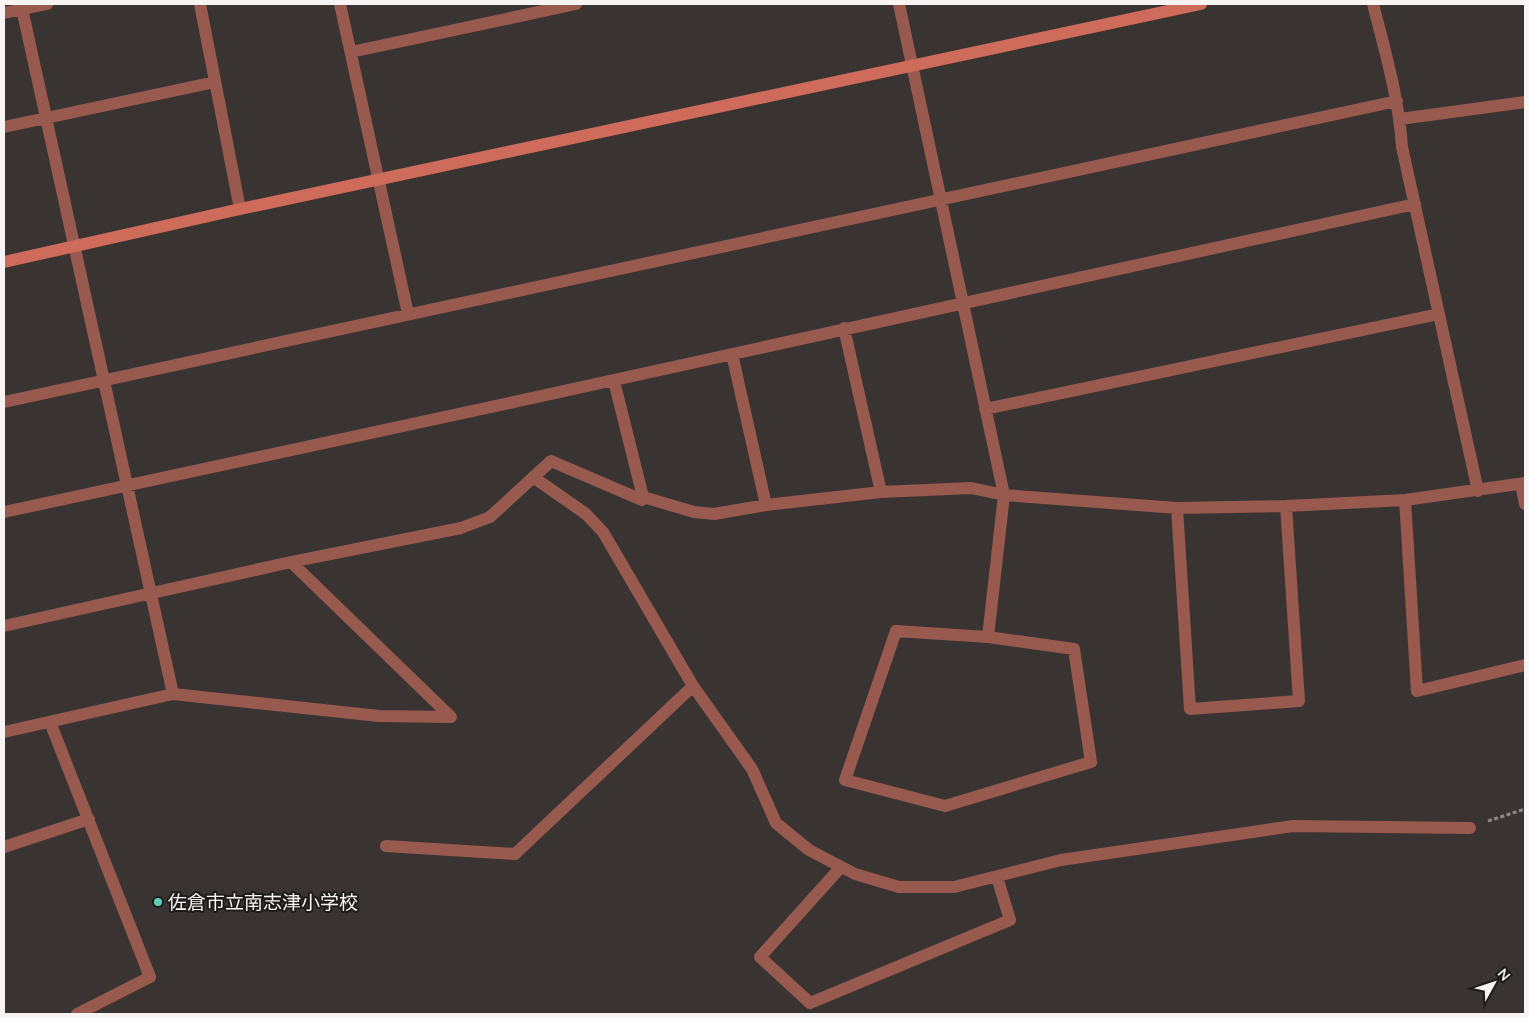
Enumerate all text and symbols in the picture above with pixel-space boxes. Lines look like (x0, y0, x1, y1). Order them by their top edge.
place label: 佐倉市立南志津小学校 (168, 890, 358, 914)
marker: 佐倉市立南志津小学校 (152, 896, 164, 908)
north arrow (1469, 958, 1519, 1008)
text: N (1494, 965, 1514, 984)

